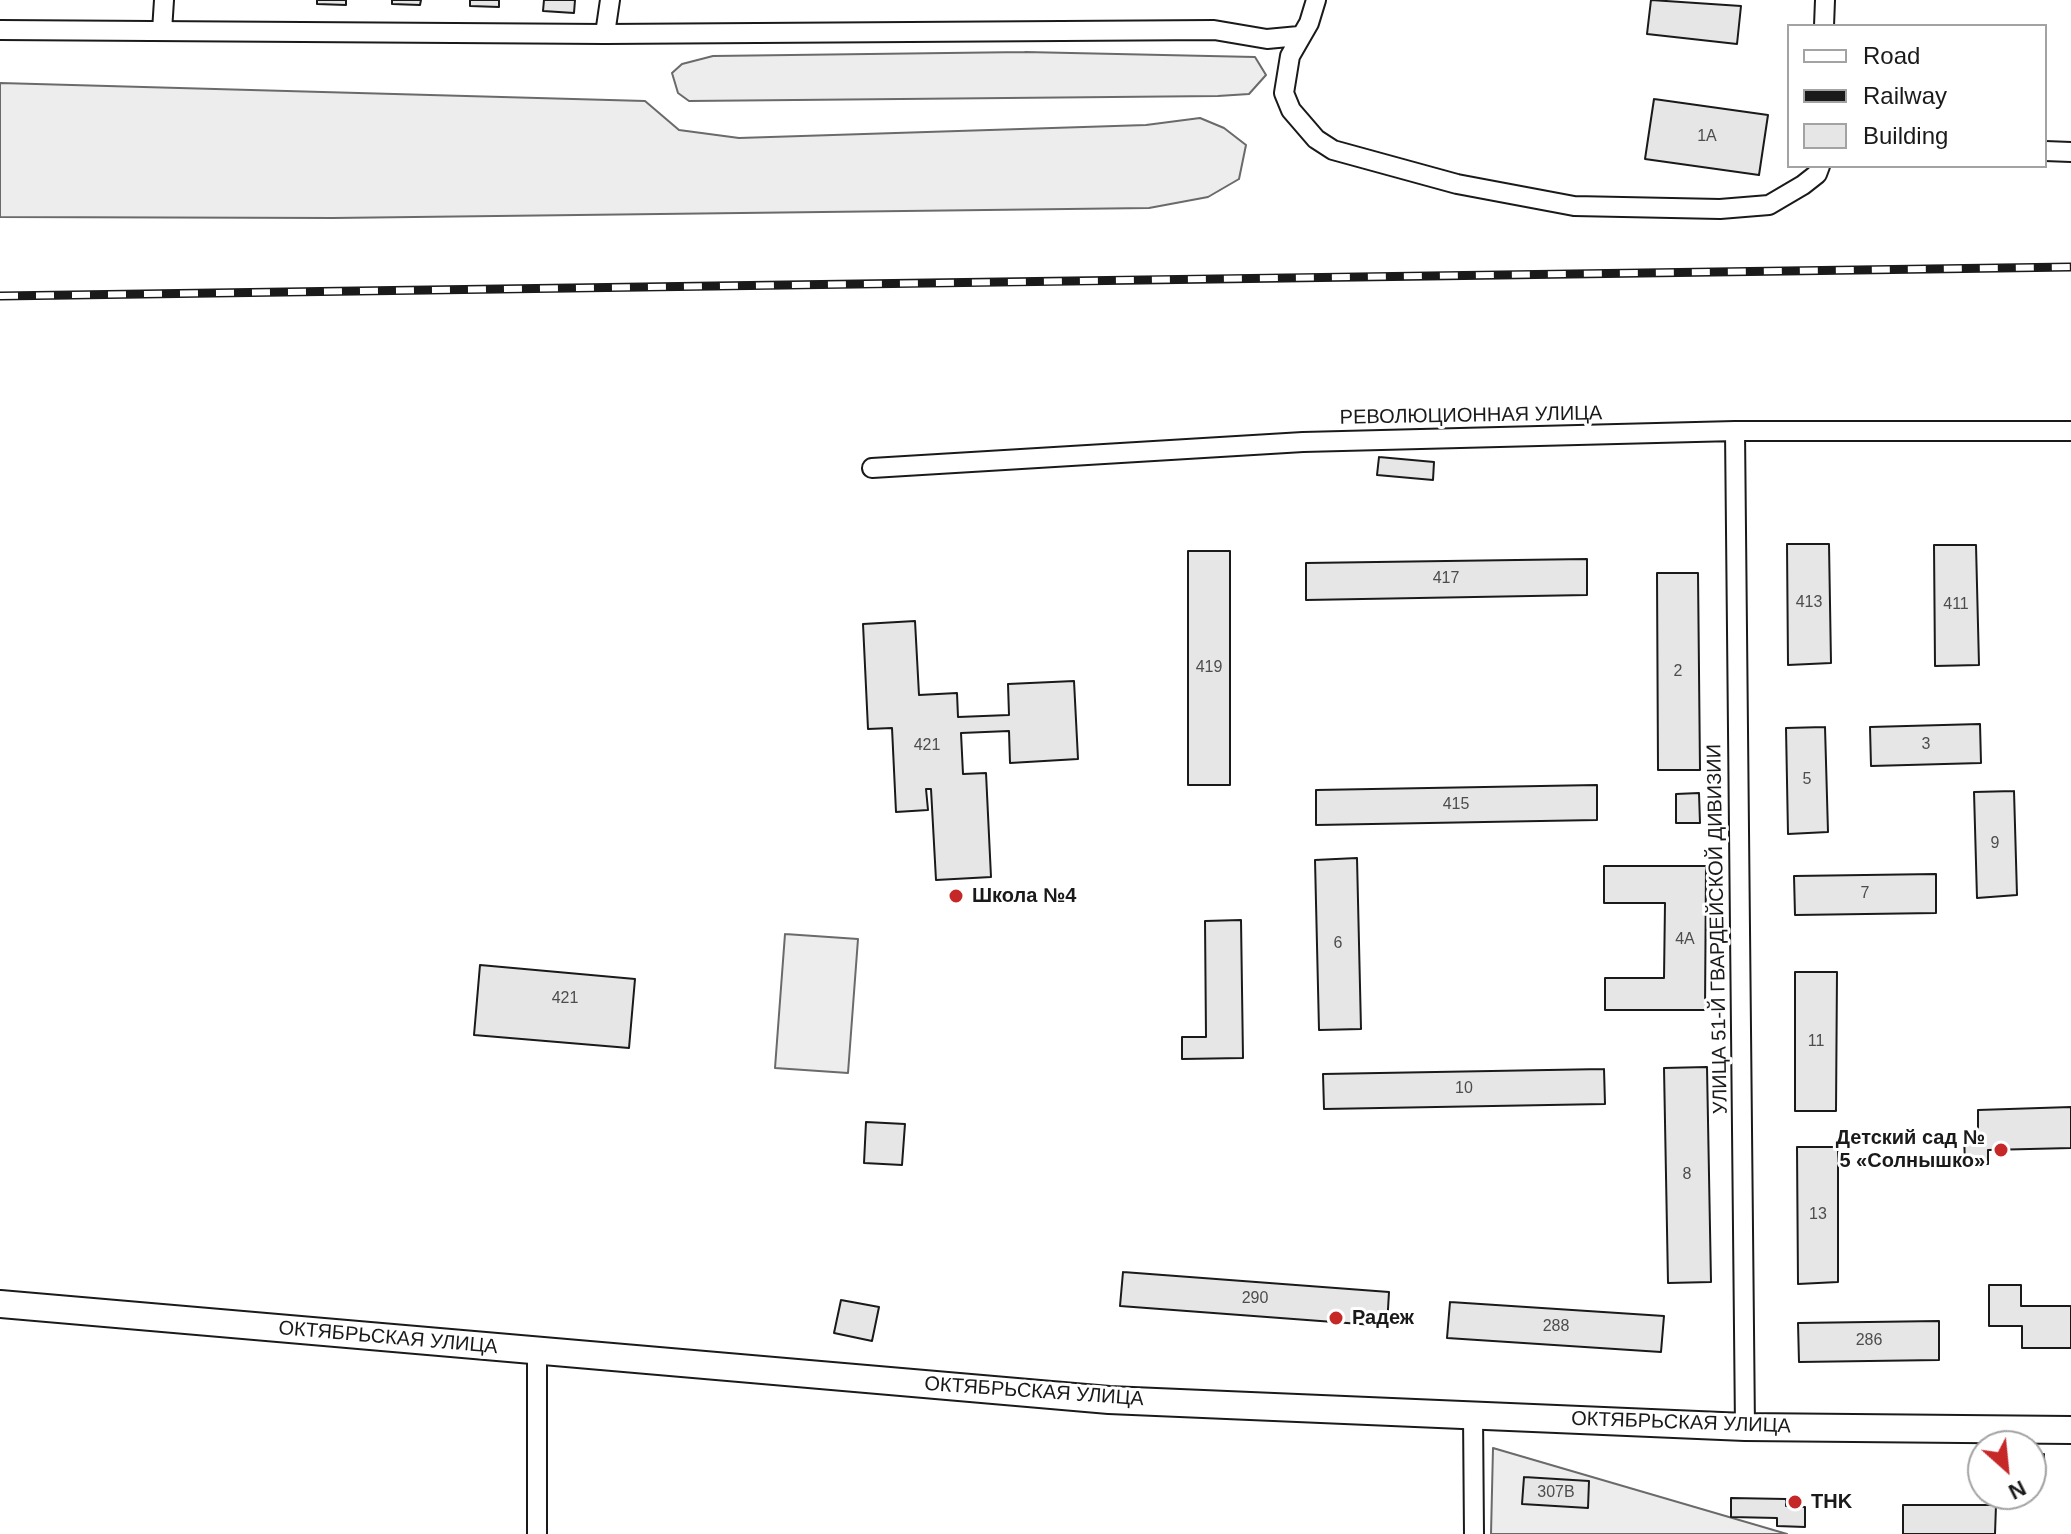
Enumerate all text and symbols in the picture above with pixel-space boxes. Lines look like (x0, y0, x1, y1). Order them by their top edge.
legend (1787, 24, 2047, 168)
text: Road (1863, 42, 1920, 69)
text: Railway (1863, 82, 1947, 109)
text: Building (1863, 122, 1948, 149)
house number: 1А (1697, 127, 1717, 147)
street label: РЕВОЛЮЦИОННАЯ УЛИЦА (1339, 402, 1603, 430)
house number: 417 (1433, 569, 1459, 589)
house number: 413 (1796, 593, 1822, 613)
house number: 411 (1943, 595, 1969, 615)
house number: 419 (1196, 658, 1222, 678)
house number: 2 (1674, 662, 1682, 682)
house number: 3 (1922, 735, 1930, 755)
house number: 421 (914, 736, 940, 756)
street label: УЛИЦА 51-Й ГВАРДЕЙСКОЙ ДИВИЗИИ (1703, 744, 1733, 1114)
house number: 5 (1803, 770, 1811, 790)
house number: 415 (1443, 795, 1469, 815)
house number: 9 (1991, 834, 1999, 854)
place label: Школа №4 (972, 884, 1076, 908)
house number: 7 (1861, 884, 1869, 904)
marker: Школа №4 (947, 887, 965, 905)
house number: 4А (1675, 930, 1695, 950)
house number: 6 (1334, 934, 1342, 954)
house number: 421 (552, 989, 578, 1009)
house number: 11 (1808, 1032, 1824, 1052)
house number: 10 (1455, 1079, 1473, 1099)
place label: Детский сад № 5 «Солнышко» (1836, 1126, 1985, 1173)
marker: Детский сад № 5 «Солнышко» (1992, 1141, 2010, 1159)
house number: 8 (1683, 1165, 1691, 1185)
house number: 13 (1809, 1205, 1827, 1225)
house number: 290 (1242, 1289, 1268, 1309)
place label: Радеж (1352, 1306, 1414, 1330)
marker: Радеж (1327, 1309, 1345, 1327)
street label: ОКТЯБРЬСКАЯ УЛИЦА (278, 1316, 498, 1360)
house number: 288 (1543, 1317, 1569, 1337)
house number: 286 (1856, 1331, 1882, 1351)
street label: ОКТЯБРЬСКАЯ УЛИЦА (924, 1372, 1144, 1412)
street label: ОКТЯБРЬСКАЯ УЛИЦА (1571, 1407, 1791, 1439)
north arrow (1967, 1430, 2047, 1510)
text: N (2004, 1475, 2030, 1505)
house number: 307В (1537, 1483, 1575, 1503)
place label: THK (1811, 1490, 1852, 1514)
marker: THK (1786, 1493, 1804, 1511)

